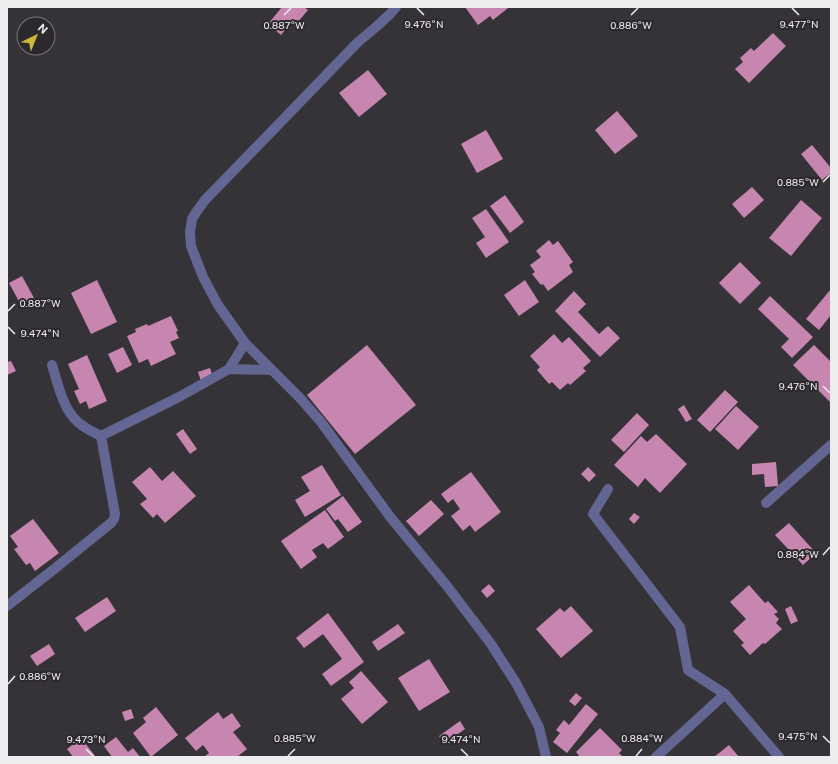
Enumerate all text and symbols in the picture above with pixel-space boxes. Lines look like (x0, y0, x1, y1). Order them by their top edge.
north arrow (16, 16, 56, 56)
text: 9.476°N (405, 18, 443, 30)
text: 9.477°N (779, 18, 819, 30)
text: 0.887°W (263, 19, 305, 31)
text: 0.886°W (610, 19, 652, 31)
text: N (36, 21, 50, 36)
text: 0.885°W (777, 176, 819, 188)
text: 0.887°W (19, 297, 61, 309)
text: 9.474°N (21, 327, 59, 339)
text: 9.476°N (779, 380, 817, 392)
text: 0.884°W (777, 548, 819, 560)
text: 0.886°W (19, 670, 61, 682)
text: 9.475°N (778, 730, 818, 742)
text: 0.885°W (274, 732, 316, 744)
text: 0.884°W (621, 732, 663, 744)
text: 9.473°N (67, 733, 106, 745)
text: 9.474°N (442, 733, 480, 745)

